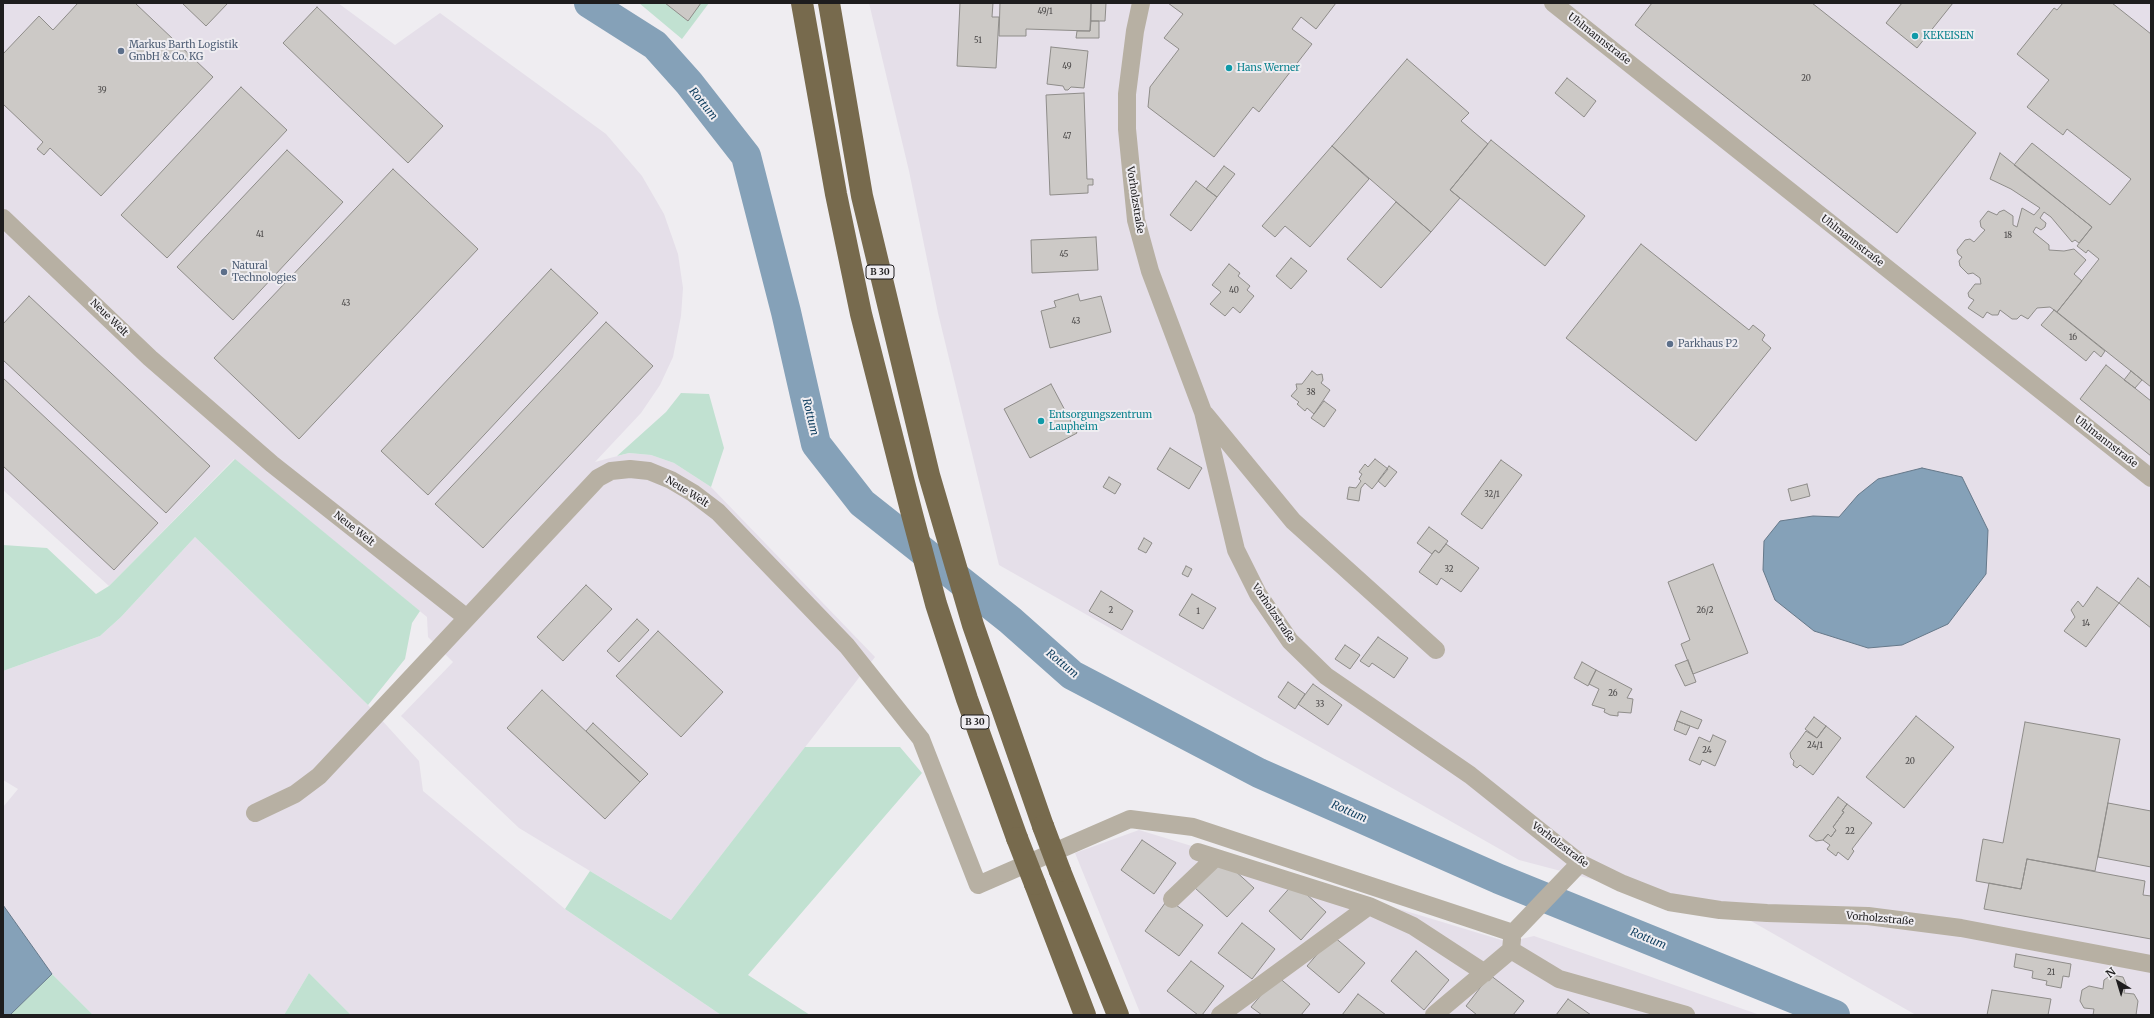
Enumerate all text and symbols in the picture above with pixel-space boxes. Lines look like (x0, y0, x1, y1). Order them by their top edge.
house number: 49/1 (1037, 7, 1053, 17)
street label: Uhlmannstraße (1565, 11, 1633, 67)
place label: KEKEISEN (1923, 30, 1974, 42)
marker: KEKEISEN (1910, 31, 1920, 41)
house number: 51 (974, 36, 982, 46)
place label: Markus Barth Logistik GmbH & Co. KG (129, 39, 238, 62)
marker: Markus Barth Logistik GmbH & Co. KG (116, 46, 126, 56)
house number: 49 (1062, 62, 1072, 72)
place label: Hans Werner (1237, 62, 1300, 74)
marker: Hans Werner (1224, 63, 1234, 73)
house number: 20 (1801, 74, 1811, 84)
water label: Rottum (686, 85, 720, 123)
house number: 39 (97, 86, 107, 96)
house number: 47 (1063, 132, 1071, 142)
street label: Vorholzstraße (1124, 166, 1146, 234)
street label: Uhlmannstraße (1818, 213, 1886, 269)
house number: 41 (256, 230, 264, 240)
house number: 18 (2004, 231, 2012, 241)
house number: 45 (1060, 250, 1068, 260)
place label: Natural Technologies (232, 260, 296, 284)
road number: B 30 (866, 265, 894, 279)
marker: Natural Technologies (219, 267, 229, 277)
house number: 40 (1229, 286, 1239, 296)
street label: Neue Welt (87, 297, 131, 339)
house number: 43 (342, 299, 350, 309)
house number: 43 (1072, 317, 1080, 327)
house number: 16 (2069, 333, 2077, 343)
place label: Parkhaus P2 (1678, 338, 1738, 350)
marker: Parkhaus P2 (1665, 339, 1675, 349)
house number: 38 (1306, 388, 1316, 398)
water label: Rottum (799, 397, 821, 437)
place label: Entsorgungszentrum Laupheim (1049, 409, 1152, 432)
street label: Uhlmannstraße (2072, 414, 2140, 470)
marker: Entsorgungszentrum Laupheim (1036, 416, 1046, 426)
street label: Neue Welt (663, 474, 711, 510)
house number: 32/1 (1484, 490, 1500, 500)
street label: Neue Welt (331, 509, 377, 549)
house number: 32 (1444, 565, 1454, 575)
street label: Vorholzstraße (1249, 582, 1297, 644)
house number: 2 (1109, 606, 1113, 616)
house number: 26/2 (1697, 606, 1713, 616)
house number: 1 (1196, 607, 1200, 617)
house number: 14 (2082, 619, 2090, 629)
water label: Rottum (1043, 647, 1081, 681)
house number: 26 (1608, 689, 1618, 699)
house number: 33 (1316, 700, 1324, 710)
road number: B 30 (961, 715, 989, 729)
house number: 24/1 (1807, 741, 1823, 751)
house number: 24 (1702, 746, 1712, 756)
house number: 20 (1905, 757, 1915, 767)
water label: Rottum (1329, 798, 1369, 826)
street label: Vorholzstraße (1529, 820, 1591, 870)
house number: 22 (1845, 827, 1855, 837)
street label: Vorholzstraße (1846, 910, 1914, 928)
water label: Rottum (1628, 926, 1668, 952)
north arrow (2098, 962, 2138, 1002)
text: N (2103, 964, 2118, 981)
house number: 21 (2047, 968, 2055, 978)

